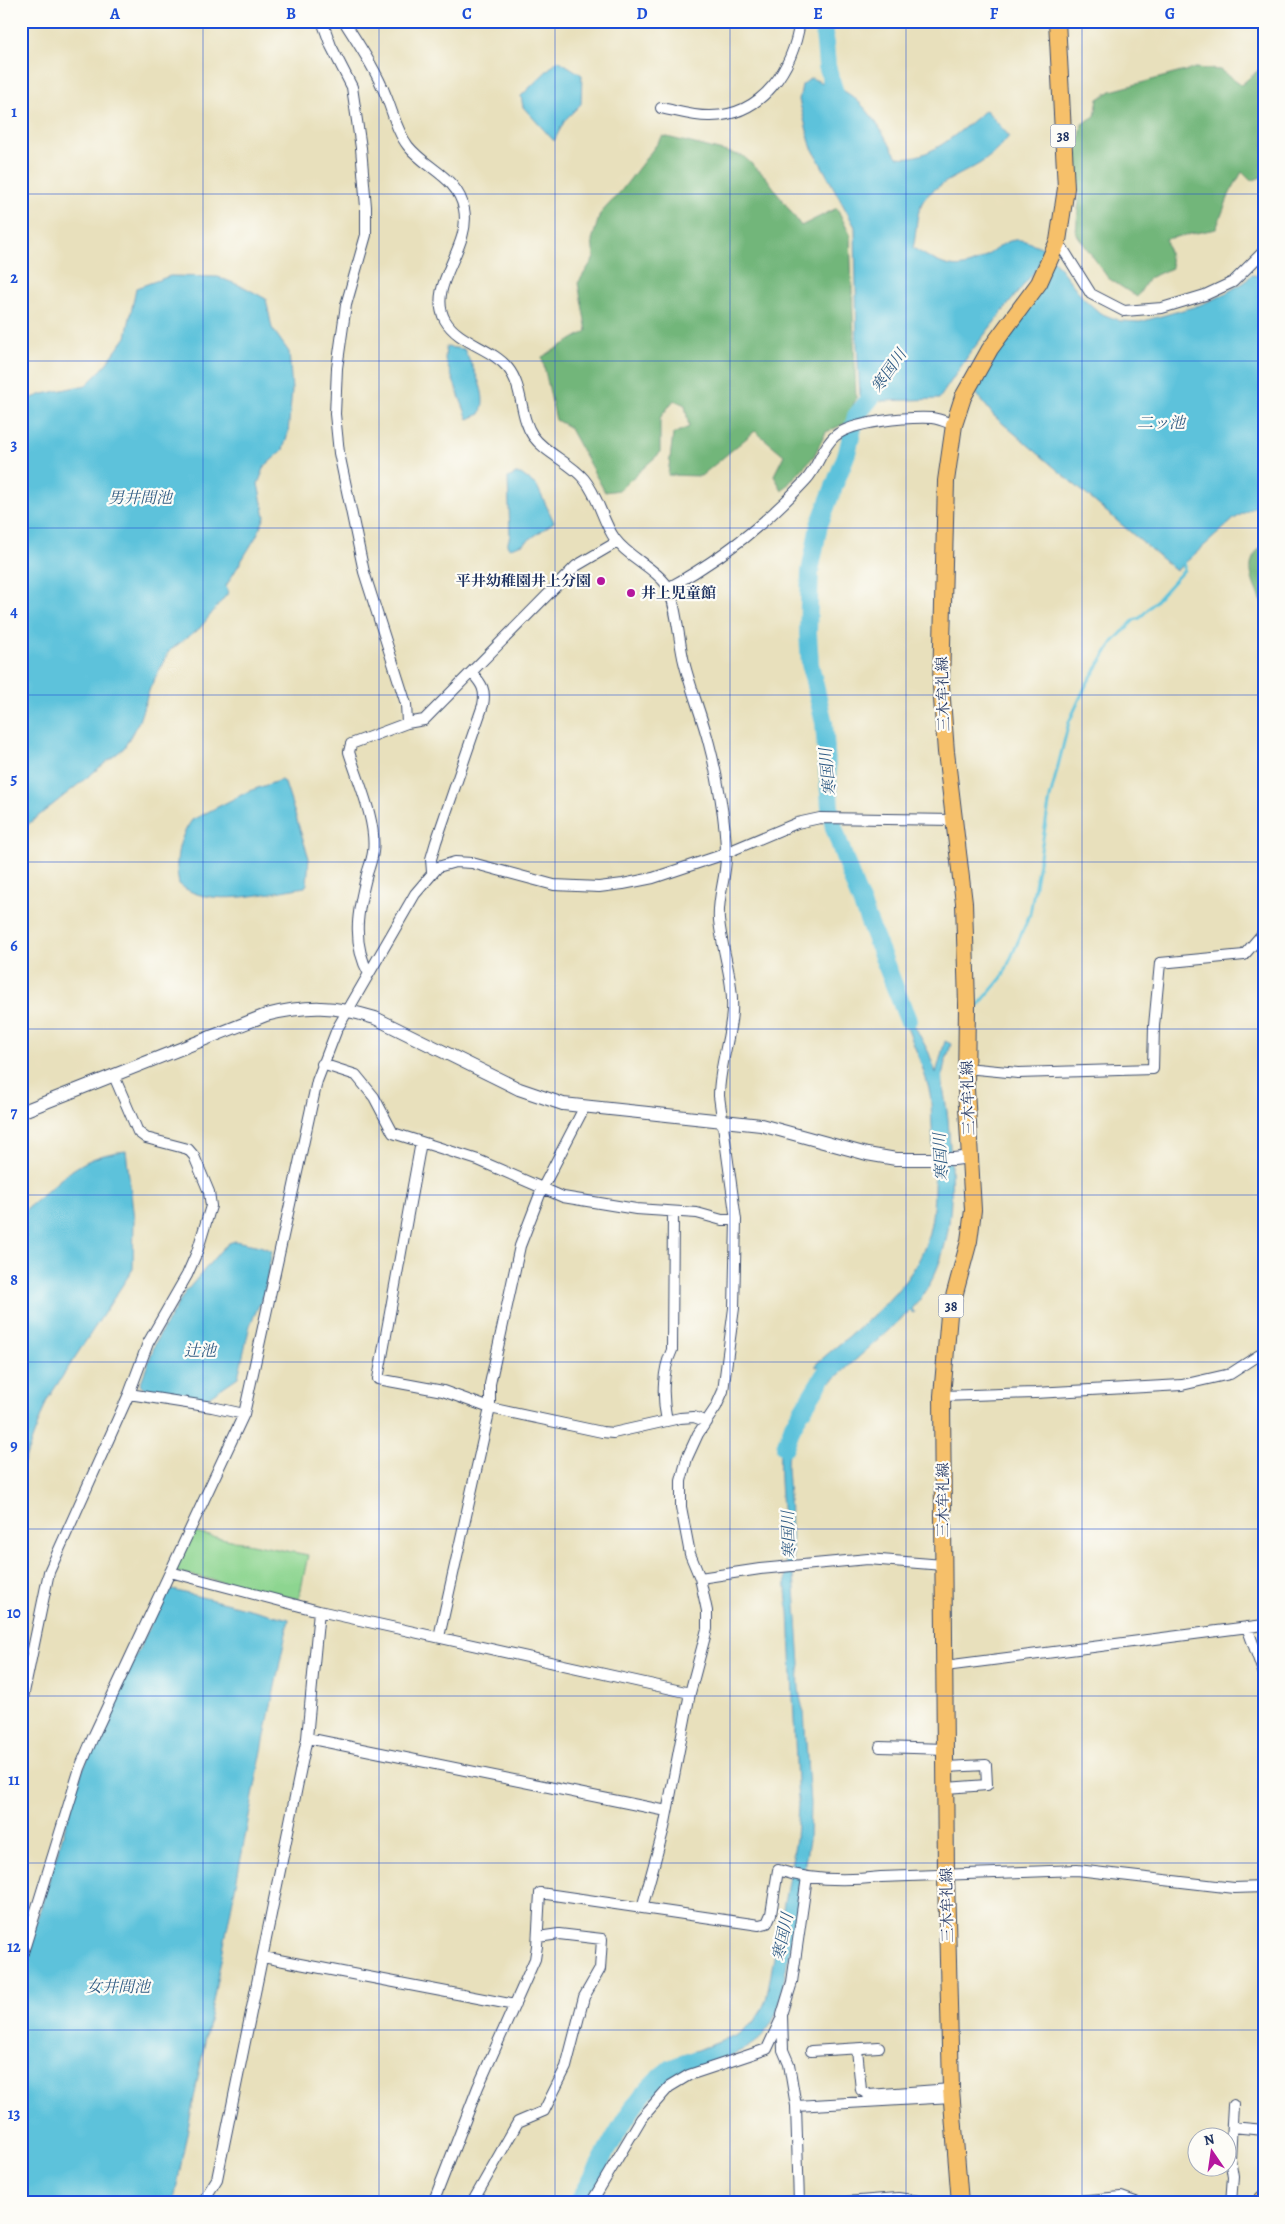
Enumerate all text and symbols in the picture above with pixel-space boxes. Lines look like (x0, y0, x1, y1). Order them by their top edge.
text: A (109, 3, 121, 25)
text: B (286, 3, 296, 25)
text: C (462, 3, 472, 25)
text: D (636, 3, 648, 25)
text: E (813, 3, 823, 25)
text: F (990, 3, 999, 25)
text: G (1165, 3, 1175, 25)
text: 1 (11, 101, 17, 123)
road number: 38 (1050, 124, 1076, 148)
text: 2 (10, 267, 18, 289)
water label: 寒国川 (866, 343, 913, 397)
water label: 二ッ池 (1137, 412, 1187, 434)
text: 3 (11, 434, 18, 456)
water label: 男井間池 (108, 487, 174, 509)
place label: 平井幼稚園井上分園 (456, 571, 591, 591)
marker: 平井幼稚園井上分園 (595, 575, 607, 587)
place label: 井上児童館 (641, 583, 716, 603)
marker: 井上児童館 (625, 587, 637, 599)
text: 4 (10, 601, 18, 623)
street label: 三木牟礼線 (932, 656, 954, 732)
water label: 寒国川 (814, 745, 841, 797)
text: 5 (11, 768, 18, 790)
text: 6 (10, 935, 18, 957)
street label: 三木牟礼線 (957, 1060, 979, 1136)
text: 7 (11, 1102, 18, 1124)
water label: 寒国川 (929, 1130, 953, 1182)
text: 8 (10, 1269, 18, 1291)
road number: 38 (938, 1294, 964, 1318)
water label: 辻池 (184, 1340, 218, 1362)
text: 9 (10, 1435, 18, 1457)
street label: 三木牟礼線 (933, 1462, 953, 1538)
water label: 寒国川 (777, 1509, 801, 1559)
text: 10 (7, 1602, 21, 1624)
text: 11 (8, 1769, 20, 1791)
street label: 三木牟礼線 (936, 1867, 958, 1943)
water label: 寒国川 (767, 1909, 799, 1963)
text: 12 (7, 1936, 21, 1958)
water label: 女井間池 (86, 1976, 152, 1998)
text: 13 (8, 2103, 20, 2125)
north arrow (1188, 2126, 1238, 2176)
text: N (1202, 2129, 1216, 2150)

